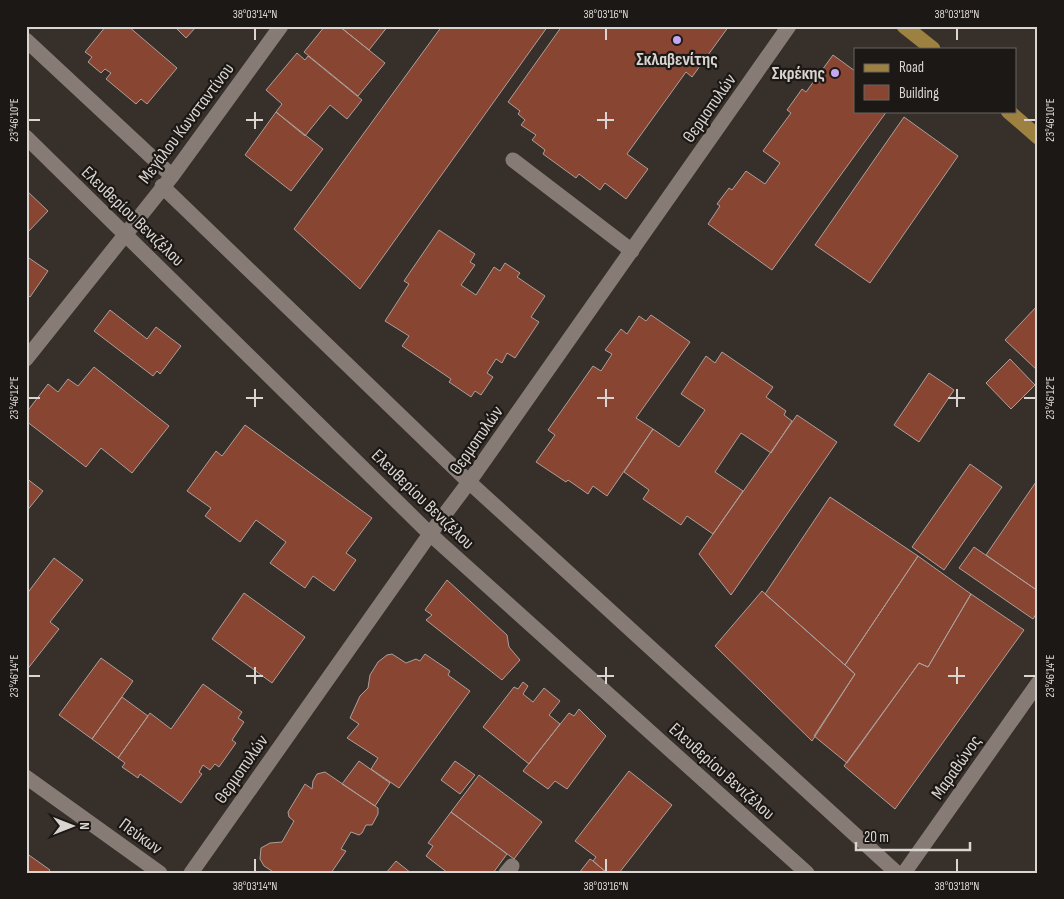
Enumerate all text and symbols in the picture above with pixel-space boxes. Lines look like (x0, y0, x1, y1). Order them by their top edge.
text: 38°03'14"N (233, 7, 277, 22)
text: 38°03'16"N (584, 7, 628, 22)
text: 38°03'18"N (935, 7, 979, 22)
marker: Σκλαβενίτης (671, 34, 683, 46)
legend (854, 48, 1016, 112)
place label: Σκλαβενίτης (636, 49, 718, 70)
text: Road (899, 58, 924, 77)
street label: Μεγάλου Κωνσταντίνου (134, 59, 239, 188)
place label: Σκρέκης (772, 63, 825, 84)
marker: Σκρέκης (829, 67, 841, 79)
street label: Θερμοπυλών (678, 70, 741, 147)
text: Building (899, 84, 939, 103)
text: 23°46'10"E (7, 98, 22, 142)
text: 23°46'10"E (1043, 98, 1058, 142)
street label: Ελευθερίου Βενιζέλου (77, 162, 188, 271)
text: 23°46'12"E (7, 376, 22, 420)
text: 23°46'12"E (1043, 376, 1058, 420)
street label: Θερμοπυλών (445, 402, 508, 479)
street label: Ελευθερίου Βενιζέλου (367, 445, 478, 554)
text: 23°46'14"E (7, 654, 22, 698)
text: 23°46'14"E (1043, 654, 1058, 698)
street label: Ελευθερίου Βενιζέλου (665, 718, 779, 824)
street label: Θερμοπυλών (210, 731, 273, 808)
street label: Μαραθώνος (927, 731, 986, 803)
north arrow (48, 802, 98, 852)
street label: Πεύκων (115, 814, 166, 859)
scale bar (856, 819, 970, 851)
text: N (76, 822, 93, 830)
text: 20 m (864, 828, 889, 847)
text: 38°03'14"N (233, 879, 277, 894)
text: 38°03'16"N (584, 879, 628, 894)
text: 38°03'18"N (935, 879, 979, 894)

